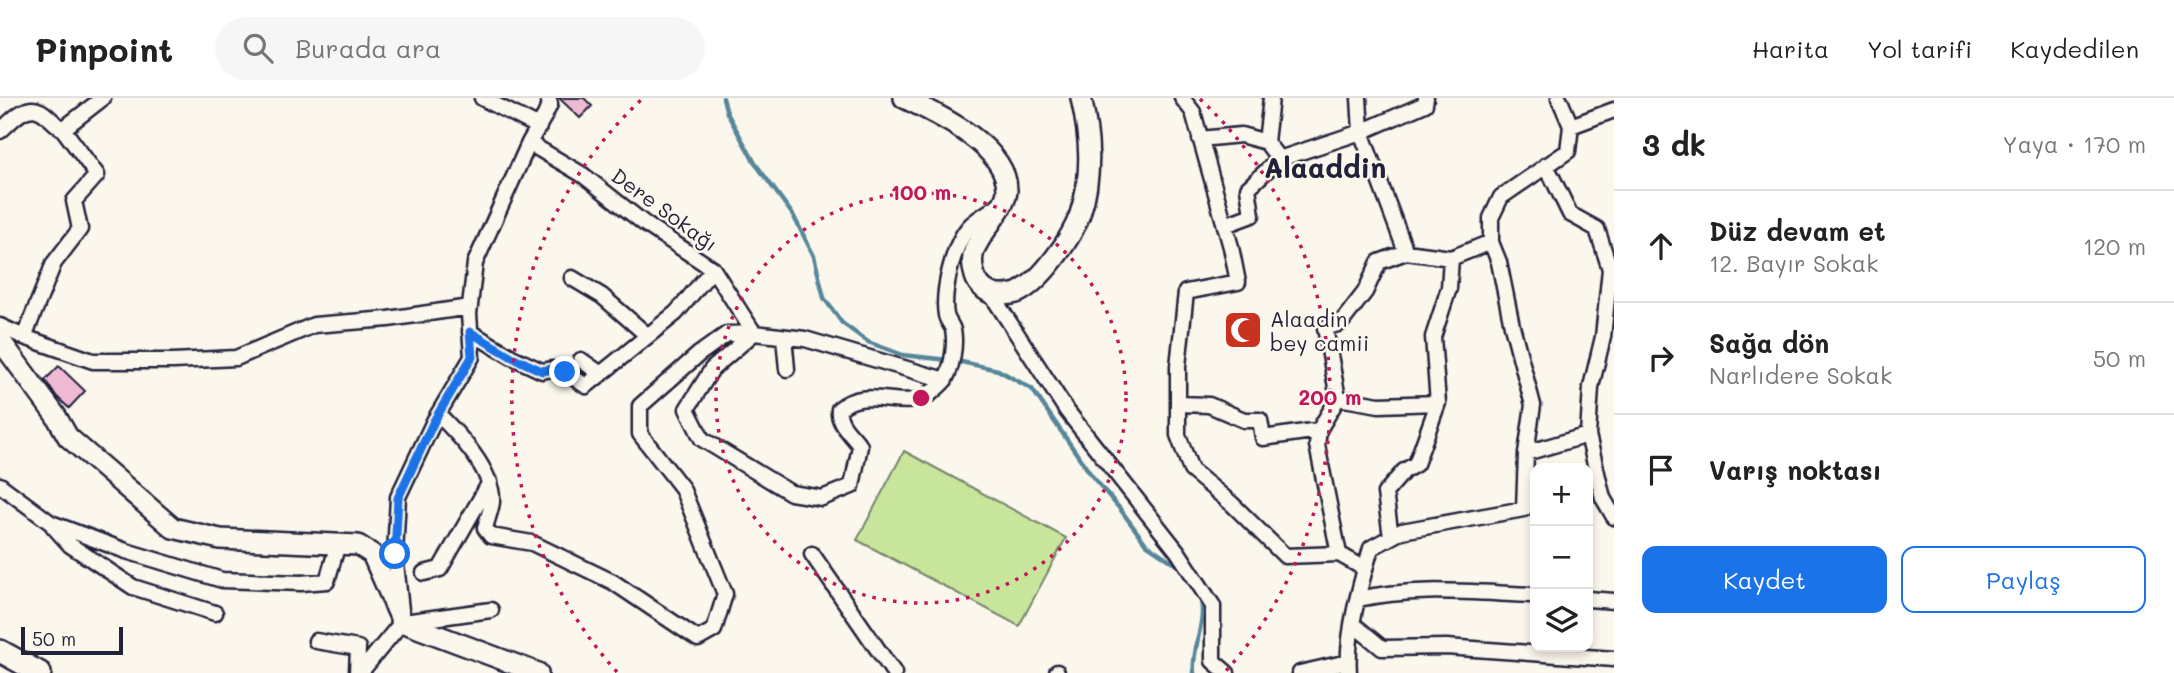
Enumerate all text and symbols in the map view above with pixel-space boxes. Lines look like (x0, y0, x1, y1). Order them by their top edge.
search box (215, 17, 705, 80)
text: Pinpoint (35, 27, 173, 70)
icon: search (239, 29, 277, 67)
text: Burada ara (295, 31, 441, 65)
text: Harita (1752, 33, 1829, 64)
text: Yol tarifi (1867, 33, 1972, 64)
text: Kaydedilen (2010, 33, 2139, 64)
text: 3 dk (1642, 124, 1706, 164)
text: Yaya · 170 m (2003, 129, 2146, 159)
district label: Alaaddin (1264, 149, 1386, 185)
street label: Dere Sokağı (607, 161, 723, 257)
text: 100 m (891, 178, 951, 205)
text: Düz devam et (1709, 214, 1886, 248)
icon: ahead (1642, 227, 1680, 265)
text: 120 m (2083, 231, 2146, 261)
text: 12. Bayır Sokak (1709, 248, 1878, 278)
place label: Alaadin bey camii (1270, 305, 1369, 356)
mosque icon: Alaadin bey camii (1222, 309, 1264, 351)
text: Sağa dön (1709, 326, 1829, 360)
icon: right (1642, 339, 1680, 377)
text: 50 m (2093, 343, 2146, 373)
route end (549, 356, 580, 387)
text: Narlıdere Sokak (1709, 360, 1892, 390)
text: 200 m (1299, 383, 1361, 410)
centre of rings (909, 386, 933, 410)
icon: arrive (1642, 451, 1680, 489)
text: Varış noktası (1709, 453, 1882, 487)
map controls (1530, 463, 1593, 652)
button: + (1530, 463, 1593, 526)
button: − (1530, 526, 1593, 589)
route start (379, 538, 410, 569)
button: Kaydet (1642, 546, 1887, 613)
button: Paylaş (1901, 546, 2146, 613)
button: layers (1530, 589, 1593, 652)
scale bar (21, 624, 122, 656)
text: 50 m (32, 626, 76, 651)

